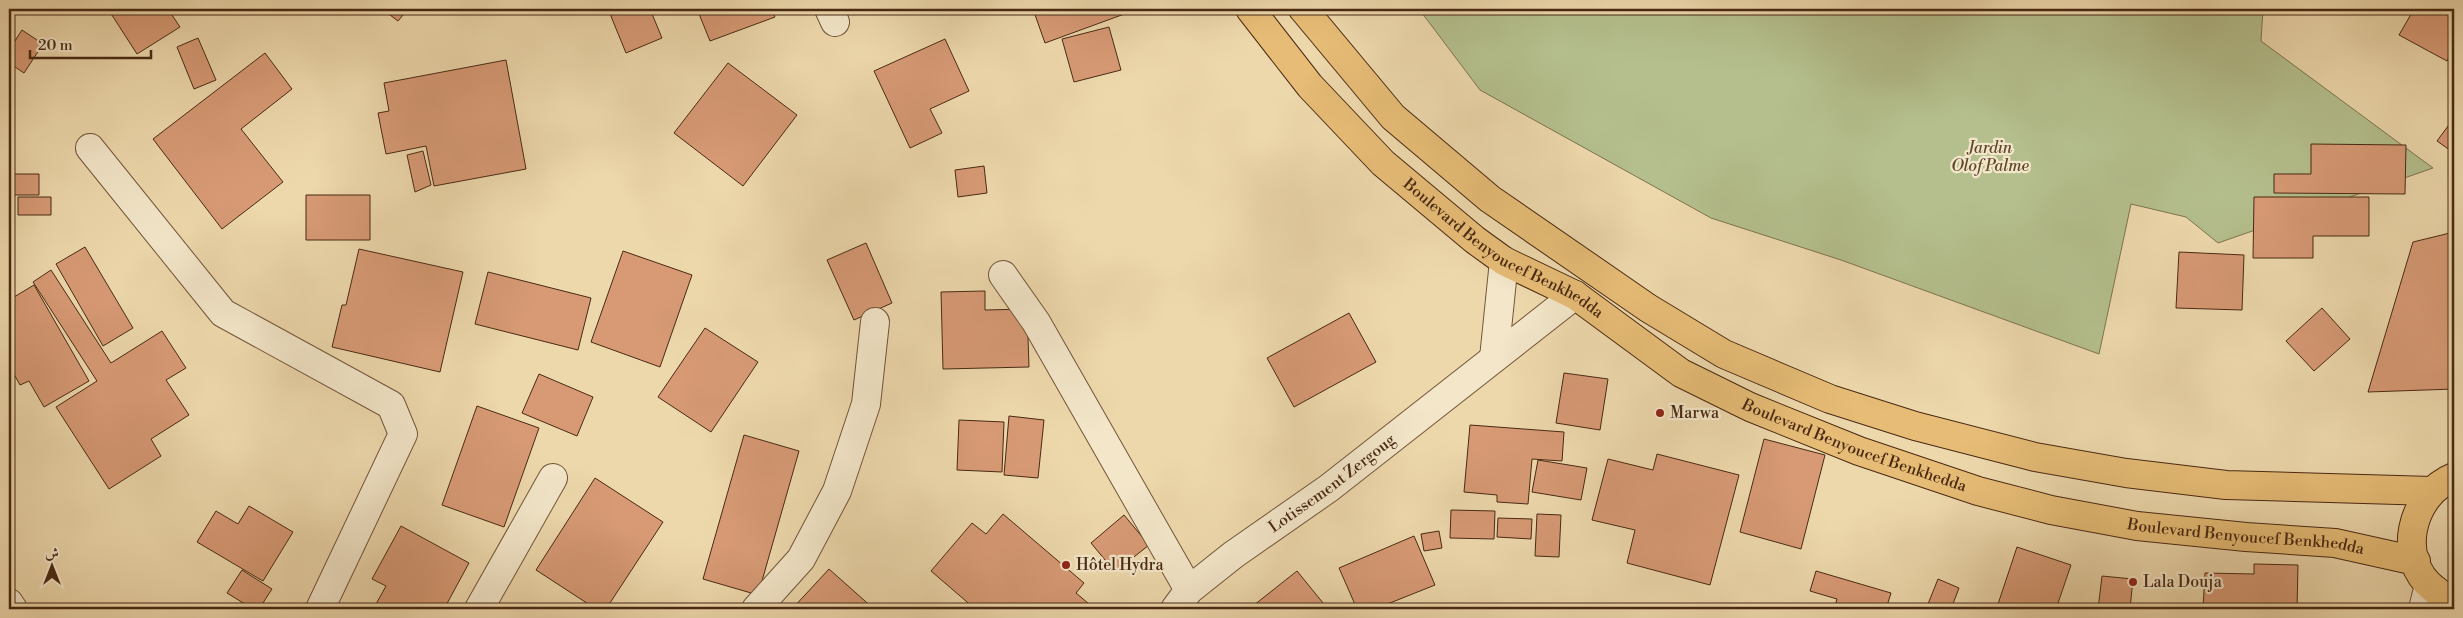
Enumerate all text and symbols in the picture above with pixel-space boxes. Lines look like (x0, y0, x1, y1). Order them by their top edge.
scale bar (30, 28, 151, 60)
text: 20 m (38, 36, 73, 55)
park label: Jardin Olof Palme (1951, 138, 2029, 176)
street label: Boulevard Benyoucef Benkhedda (1398, 173, 1608, 323)
street label: Boulevard Benyoucef Benkhedda (1738, 394, 1970, 497)
place label: Marwa (1670, 403, 1720, 423)
marker: Marwa (1654, 407, 1666, 419)
street label: Lotissement Zergoug (1265, 429, 1400, 537)
street label: Boulevard Benyoucef Benkhedda (2125, 514, 2367, 559)
north arrow (28, 540, 78, 590)
text: ش (45, 545, 59, 563)
place label: Hôtel Hydra (1076, 555, 1164, 575)
marker: Hôtel Hydra (1060, 559, 1072, 571)
place label: Lala Douja (2143, 572, 2223, 592)
marker: Lala Douja (2127, 576, 2139, 588)

